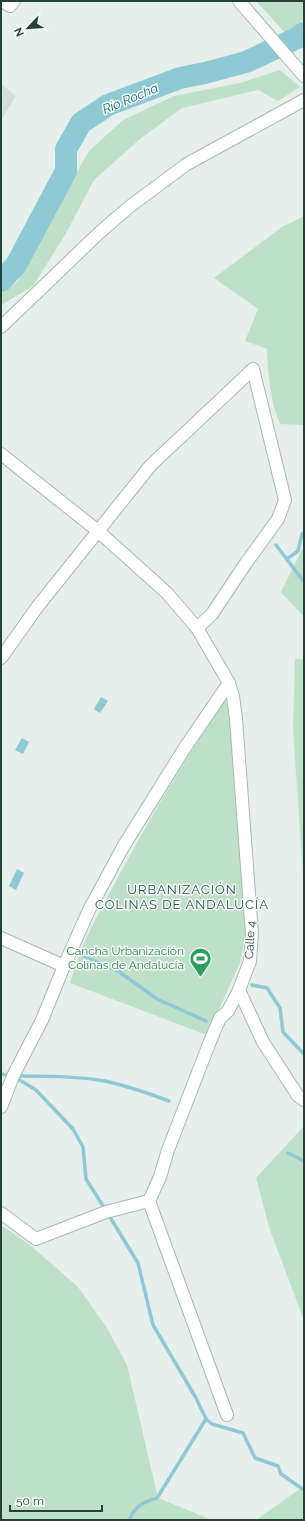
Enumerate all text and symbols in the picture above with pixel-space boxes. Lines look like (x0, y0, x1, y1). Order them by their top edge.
north arrow (8, 8, 48, 48)
text: N (12, 25, 27, 39)
water label: Río Rocha (100, 80, 160, 117)
district label: URBANIZACIÓN COLINAS DE ANDALUCÍA (95, 882, 269, 912)
street label: Calle 4 (242, 920, 258, 959)
place label: Cancha Urbanización Colinas de Andalucía (67, 944, 184, 972)
sports icon: Cancha Urbanización Colinas de Andalucía (187, 945, 213, 978)
scale bar (10, 1487, 102, 1513)
text: 50 m (16, 1494, 44, 1508)

